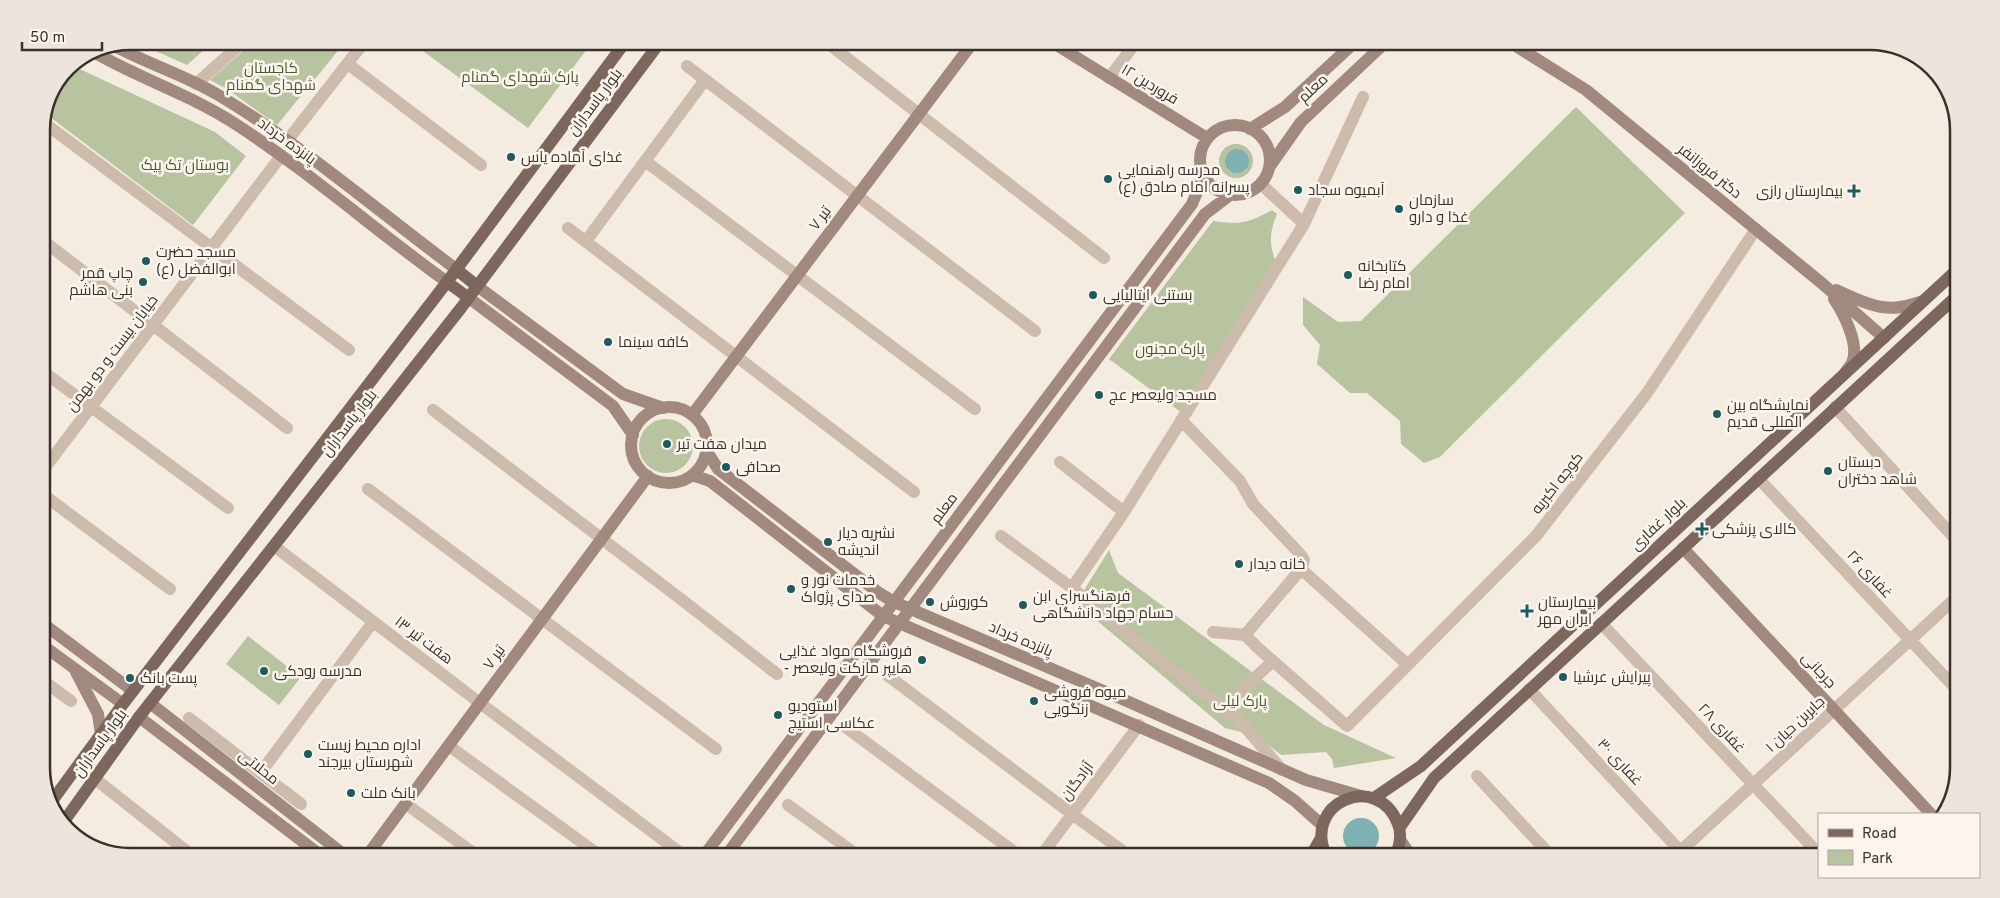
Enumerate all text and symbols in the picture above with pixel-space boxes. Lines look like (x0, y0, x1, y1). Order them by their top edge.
scale bar (22, 20, 102, 52)
text: 50 m (30, 29, 65, 48)
park label: کاجستان شهدای گمنام (226, 60, 316, 96)
street label: ۱۲ فروردین (1117, 61, 1181, 110)
street label: بلوار پاسداران (565, 65, 628, 140)
park label: پارک شهدای گمنام (461, 69, 579, 88)
street label: معلم (1295, 71, 1333, 108)
street label: پانزده خرداد (253, 115, 319, 170)
street label: دکتر فروزانفر (1672, 140, 1745, 204)
place label: غذای آماده یاس (521, 149, 623, 168)
marker: غذای آماده یاس (505, 151, 517, 163)
park label: بوستان تک پیک (141, 157, 229, 176)
place label: مدرسه راهنمایی پسرانه امام صادق (ع) (1118, 162, 1249, 198)
marker: مدرسه راهنمایی پسرانه امام صادق (ع) (1102, 173, 1114, 185)
place label: آبمیوه سجاد (1308, 182, 1385, 201)
place label: بیمارستان رازی (1756, 183, 1843, 202)
marker: آبمیوه سجاد (1292, 184, 1304, 196)
marker: بیمارستان رازی (1847, 184, 1861, 198)
place label: سازمان غذا و دارو (1409, 192, 1469, 228)
street label: ۷ تیر (806, 203, 837, 235)
marker: سازمان غذا و دارو (1393, 203, 1405, 215)
place label: مسجد حضرت ابوالفضل (ع) (156, 244, 236, 280)
marker: مسجد حضرت ابوالفضل (ع) (140, 255, 152, 267)
place label: کتابخانه امام رضا (1358, 258, 1410, 294)
place label: چاپ قمر بنی هاشم (69, 265, 133, 301)
marker: کتابخانه امام رضا (1342, 269, 1354, 281)
marker: چاپ قمر بنی هاشم (137, 276, 149, 288)
place label: بستنی ایتالیایی (1103, 287, 1193, 306)
marker: بستنی ایتالیایی (1087, 289, 1099, 301)
street label: خیابان بیست و دو بهمن (63, 292, 163, 416)
place label: کافه سینما (618, 334, 689, 353)
marker: کافه سینما (602, 336, 614, 348)
park label: پارک مجنون (1135, 341, 1205, 360)
street label: بلوار پاسداران (318, 387, 382, 461)
place label: مسجد ولیعصر عج (1109, 387, 1217, 406)
marker: مسجد ولیعصر عج (1093, 389, 1105, 401)
place label: نمایشگاه بین المللی قدیم (1727, 397, 1809, 433)
marker: نمایشگاه بین المللی قدیم (1711, 408, 1723, 420)
place label: میدان هفت تیر (676, 436, 767, 455)
marker: میدان هفت تیر (661, 438, 673, 450)
street label: کوچه اکبریه (1528, 449, 1588, 519)
place label: دبستان شاهد دختران (1838, 454, 1917, 490)
place label: صحافی (736, 459, 781, 478)
marker: صحافی (720, 461, 732, 473)
marker: دبستان شاهد دختران (1822, 465, 1834, 477)
street label: معلم (927, 490, 963, 528)
street label: بلوار غفاری (1627, 495, 1691, 556)
place label: کالای پزشکی (1712, 521, 1796, 540)
marker: کالای پزشکی (1696, 523, 1708, 535)
place label: نشریه دیار اندیشه (837, 525, 895, 561)
marker: نشریه دیار اندیشه (822, 536, 834, 548)
street label: غفاری ۲۶ (1842, 547, 1896, 603)
place label: خانه دیدار (1248, 556, 1305, 575)
marker: خانه دیدار (1233, 558, 1245, 570)
place label: خدمات نور و صدای پژواک (801, 572, 875, 608)
marker: خدمات نور و صدای پژواک (785, 583, 797, 595)
place label: فرهنگسرای ابن حسام جهاد دانشگاهی (1033, 588, 1173, 624)
place label: کوروش (940, 594, 988, 613)
place label: بیمارستان ایران مهر (1537, 594, 1596, 630)
marker: کوروش (924, 596, 936, 608)
marker: فرهنگسرای ابن حسام جهاد دانشگاهی (1017, 599, 1029, 611)
marker: بیمارستان ایران مهر (1520, 604, 1534, 618)
street label: هفت تیر ۱۳ (390, 613, 456, 669)
street label: پانزده خرداد (985, 618, 1055, 662)
street label: ۷ تیر (480, 642, 510, 674)
place label: فروشگاه مواد غذایی - هایپر مارکت ولیعصر (779, 643, 912, 679)
street label: جرجانی (1796, 649, 1839, 693)
marker: فروشگاه مواد غذایی - هایپر مارکت ولیعصر (916, 654, 928, 666)
place label: مدرسه رودکی (274, 663, 362, 682)
marker: مدرسه رودکی (258, 665, 270, 677)
place label: پیرایش عرشیا (1573, 669, 1651, 688)
place label: پست بانک (140, 670, 197, 689)
marker: پیرایش عرشیا (1557, 671, 1569, 683)
marker: پست بانک (124, 672, 136, 684)
place label: میوه فروشی زنگویی (1044, 684, 1126, 720)
park label: پارک لیلی (1213, 693, 1267, 712)
street label: جابربن حیان ۱ (1762, 693, 1830, 757)
marker: میوه فروشی زنگویی (1028, 695, 1040, 707)
place label: استودیو عکاسی استیج (788, 698, 875, 734)
street label: غفاری ۲۸ (1693, 700, 1749, 758)
street label: بلوار پاسداران (70, 706, 132, 782)
marker: استودیو عکاسی استیج (772, 709, 784, 721)
street label: غفاری ۳۰ (1592, 735, 1646, 791)
place label: اداره محیط زیست شهرستان بیرجند (318, 737, 421, 773)
street label: محلاتی (234, 747, 282, 790)
marker: اداره محیط زیست شهرستان بیرجند (302, 748, 314, 760)
street label: آزادگان (1057, 759, 1099, 805)
place label: بانک ملت (361, 785, 416, 804)
marker: بانک ملت (345, 787, 357, 799)
legend (1818, 813, 1980, 878)
text: Road (1862, 825, 1897, 844)
text: Park (1862, 850, 1893, 869)

